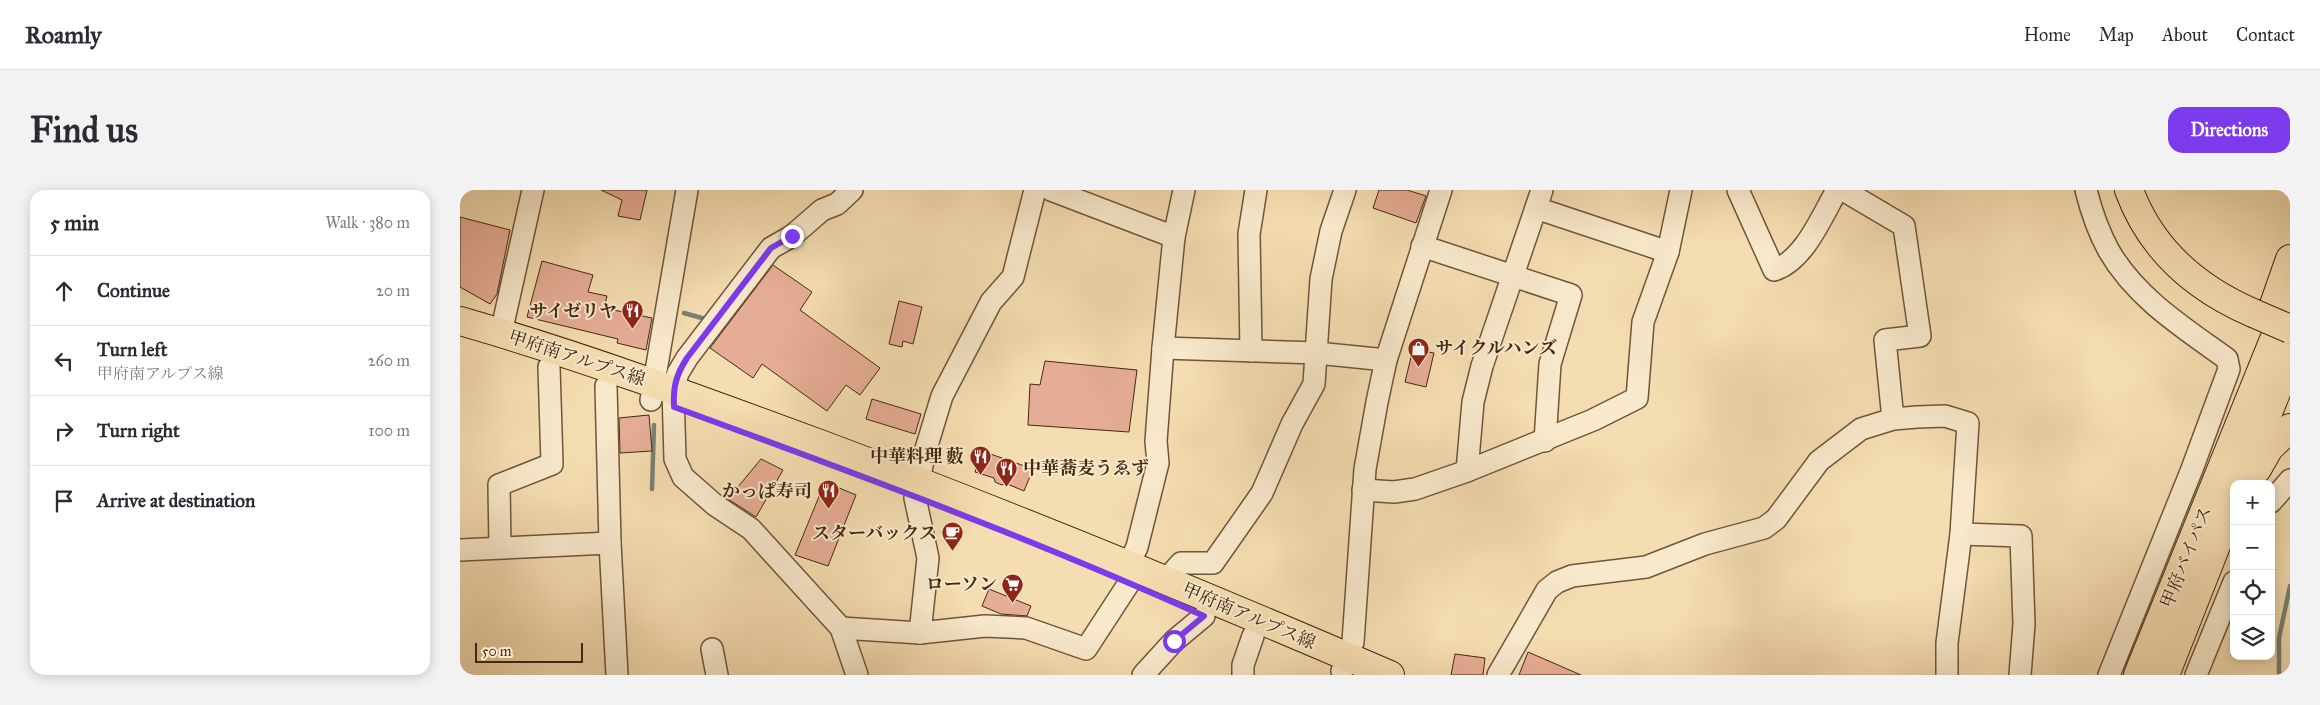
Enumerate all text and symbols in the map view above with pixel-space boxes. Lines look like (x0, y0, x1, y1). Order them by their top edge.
text: Roamly (25, 20, 102, 50)
text: Home (2024, 24, 2071, 46)
text: Map (2099, 24, 2134, 46)
text: About (2162, 24, 2208, 46)
text: Contact (2236, 24, 2295, 46)
button: Directions (2168, 107, 2290, 153)
text: Find us (30, 109, 138, 152)
text: 5 min (50, 210, 99, 236)
text: Walk · 380 m (326, 213, 410, 232)
route end (781, 225, 804, 248)
icon: ahead (50, 277, 78, 305)
text: Continue (97, 279, 170, 302)
text: 20 m (376, 281, 410, 300)
restaurant icon: サイゼリヤ (621, 299, 645, 330)
place label: サイゼリヤ (529, 300, 617, 322)
street label: 甲府南アルプス線 (506, 326, 648, 390)
shop icon: サイクルハンズ (1407, 336, 1431, 367)
place label: サイクルハンズ (1435, 337, 1557, 359)
text: Turn left (97, 338, 167, 361)
icon: left (50, 347, 78, 375)
text: 260 m (368, 351, 410, 370)
text: 甲府南アルプス線 (97, 364, 224, 383)
icon: right (50, 417, 78, 445)
text: Turn right (97, 419, 180, 442)
text: 100 m (368, 421, 410, 440)
restaurant icon: 中華料理 藪 (968, 444, 992, 475)
place label: 中華料理 藪 (870, 445, 964, 467)
restaurant icon: 中華蕎麦うゑず (995, 456, 1019, 487)
place label: 中華蕎麦うゑず (1023, 457, 1149, 479)
restaurant icon: かっぱ寿司 (816, 479, 840, 510)
place label: かっぱ寿司 (722, 480, 812, 502)
map controls (2230, 480, 2275, 660)
button: + (2230, 480, 2275, 525)
icon: arrive (50, 487, 78, 515)
text: Arrive at destination (97, 489, 255, 512)
street label: 甲府バイパス (2156, 503, 2216, 611)
cafe icon: スターバックス (941, 521, 965, 552)
place label: スターバックス (812, 522, 937, 544)
button: − (2230, 525, 2275, 570)
button: locate (2230, 570, 2275, 615)
supermarket icon: ローソン (1001, 572, 1025, 603)
place label: ローソン (926, 573, 997, 595)
street label: 甲府南アルプス線 (1179, 578, 1319, 654)
button: layers (2230, 615, 2275, 660)
route start (1163, 630, 1186, 653)
scale bar (475, 640, 582, 663)
text: 50 m (482, 643, 511, 660)

